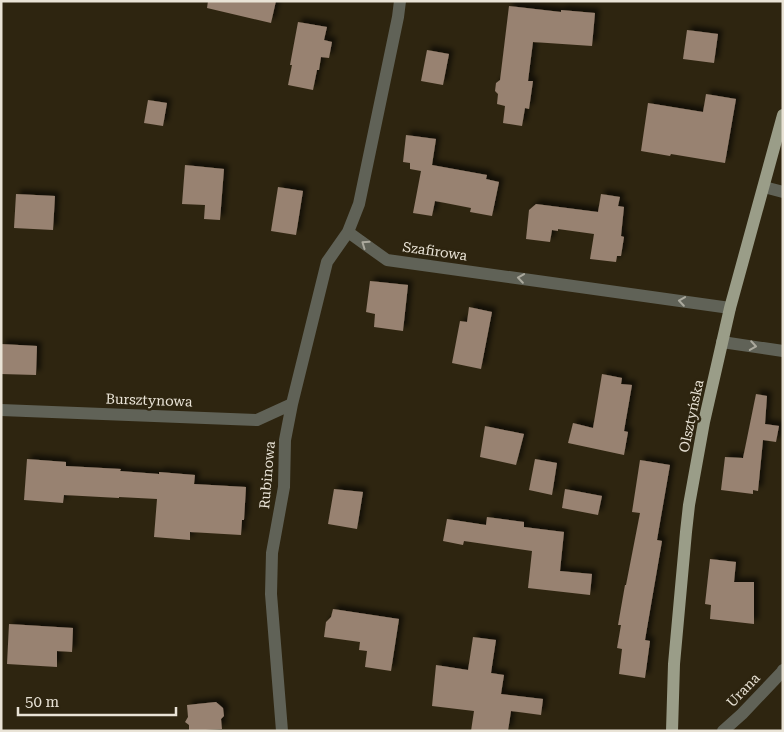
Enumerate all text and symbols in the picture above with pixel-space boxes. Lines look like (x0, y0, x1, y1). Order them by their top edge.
street label: Szafirowa (402, 239, 469, 264)
one-way arrow (361, 241, 371, 250)
one-way arrow (517, 274, 525, 284)
one-way arrow (678, 296, 686, 307)
one-way arrow (748, 341, 757, 351)
street label: Olsztyńska (675, 378, 707, 454)
street label: Bursztynowa (105, 390, 193, 410)
street label: Rubinowa (256, 440, 278, 510)
street label: Urana (723, 669, 763, 710)
scale bar (18, 684, 175, 716)
text: 50 m (25, 693, 60, 711)

